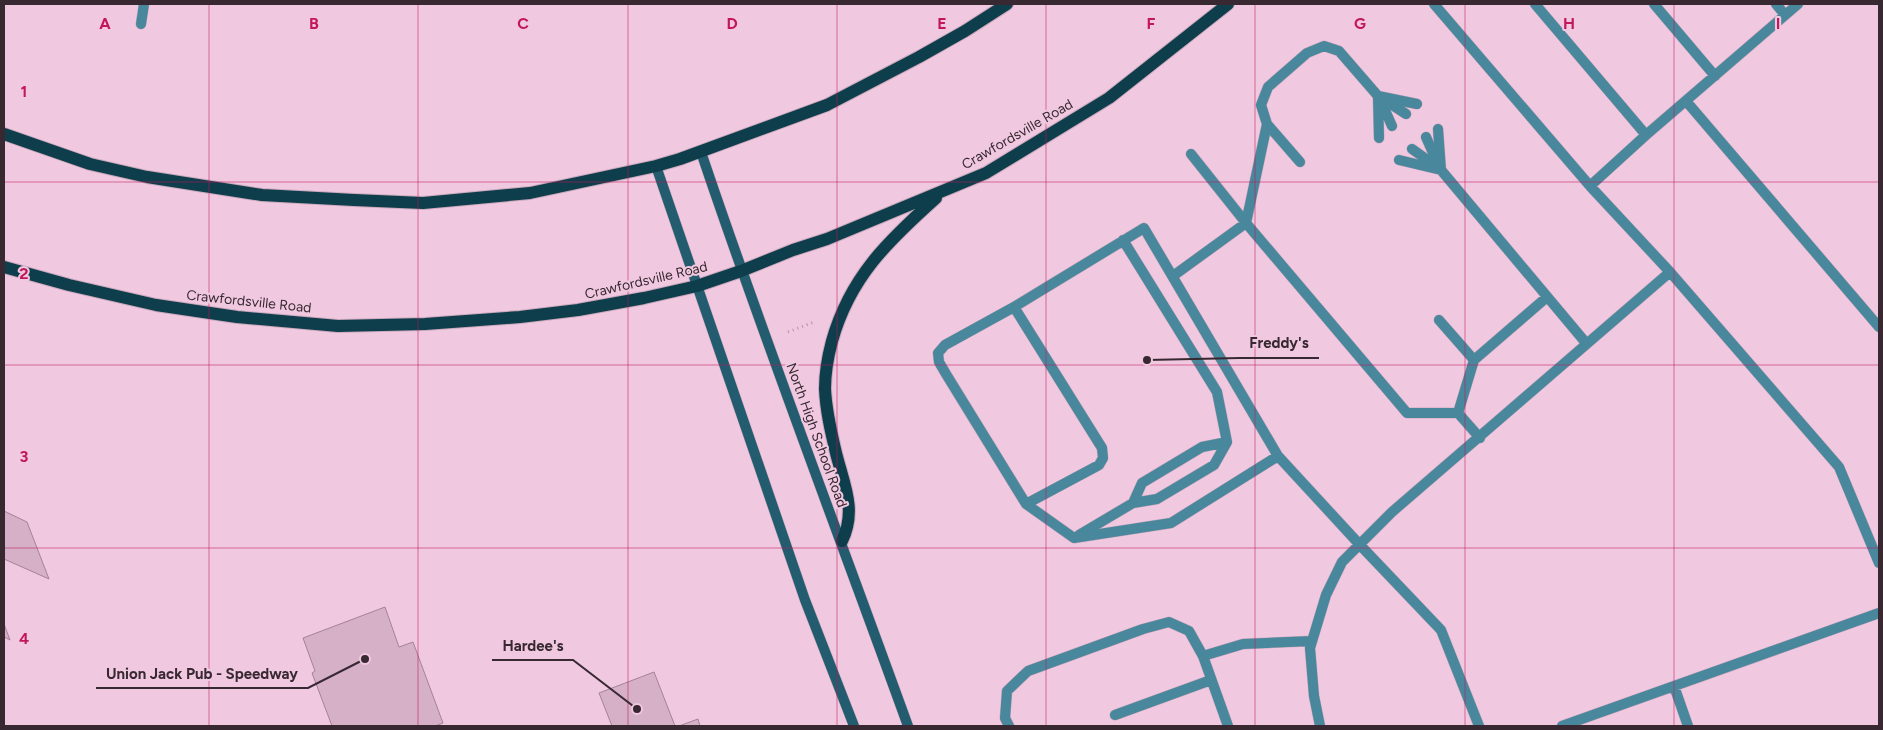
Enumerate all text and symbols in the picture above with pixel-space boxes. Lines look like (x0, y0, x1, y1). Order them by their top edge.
text: A (99, 14, 111, 33)
text: B (309, 14, 319, 33)
text: C (517, 14, 529, 33)
text: D (726, 14, 738, 33)
text: E (937, 14, 947, 33)
text: F (1147, 14, 1156, 33)
text: G (1354, 14, 1366, 33)
text: H (1563, 14, 1575, 33)
text: I (1776, 14, 1780, 33)
text: 1 (21, 82, 27, 101)
street label: Crawfordsville Road (959, 96, 1076, 173)
street label: Crawfordsville Road (583, 258, 709, 303)
text: 2 (19, 264, 29, 283)
street label: Crawfordsville Road (186, 286, 312, 317)
callout: Freddy's (1240, 328, 1319, 358)
text: Freddy's (1249, 334, 1309, 352)
street label: North High School Road (782, 361, 851, 510)
text: 3 (20, 447, 29, 466)
text: 4 (19, 629, 29, 648)
callout: Hardee's (492, 630, 573, 660)
text: Hardee's (502, 637, 564, 655)
callout: Union Jack Pub - Speedway (96, 658, 308, 688)
text: Union Jack Pub - Speedway (106, 665, 298, 683)

